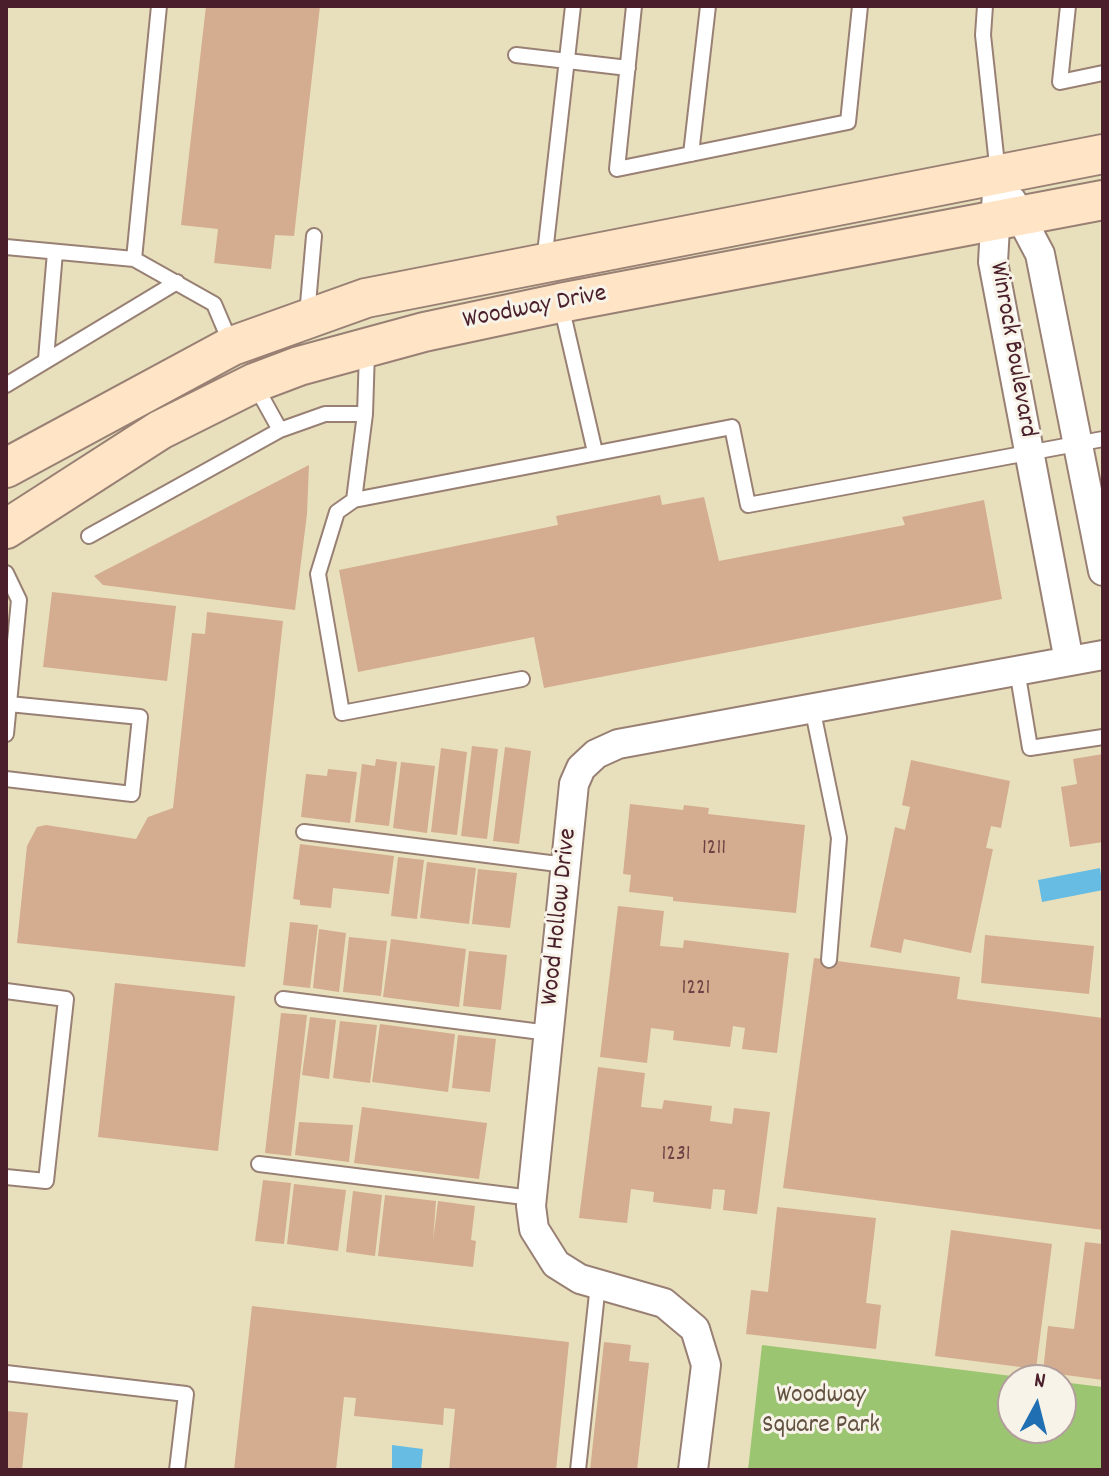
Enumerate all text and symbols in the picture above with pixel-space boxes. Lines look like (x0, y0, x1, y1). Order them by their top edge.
street label: Winrock Boulevard (980, 260, 1042, 440)
street label: Woodway Drive (460, 280, 610, 338)
street label: Wood Hollow Drive (536, 827, 586, 1007)
house number: 1211 (702, 837, 726, 863)
house number: 1221 (682, 977, 710, 1003)
house number: 1231 (661, 1143, 691, 1169)
north arrow (997, 1364, 1077, 1444)
text: N (1032, 1366, 1047, 1398)
park label: Woodway Square Park (762, 1381, 880, 1442)

